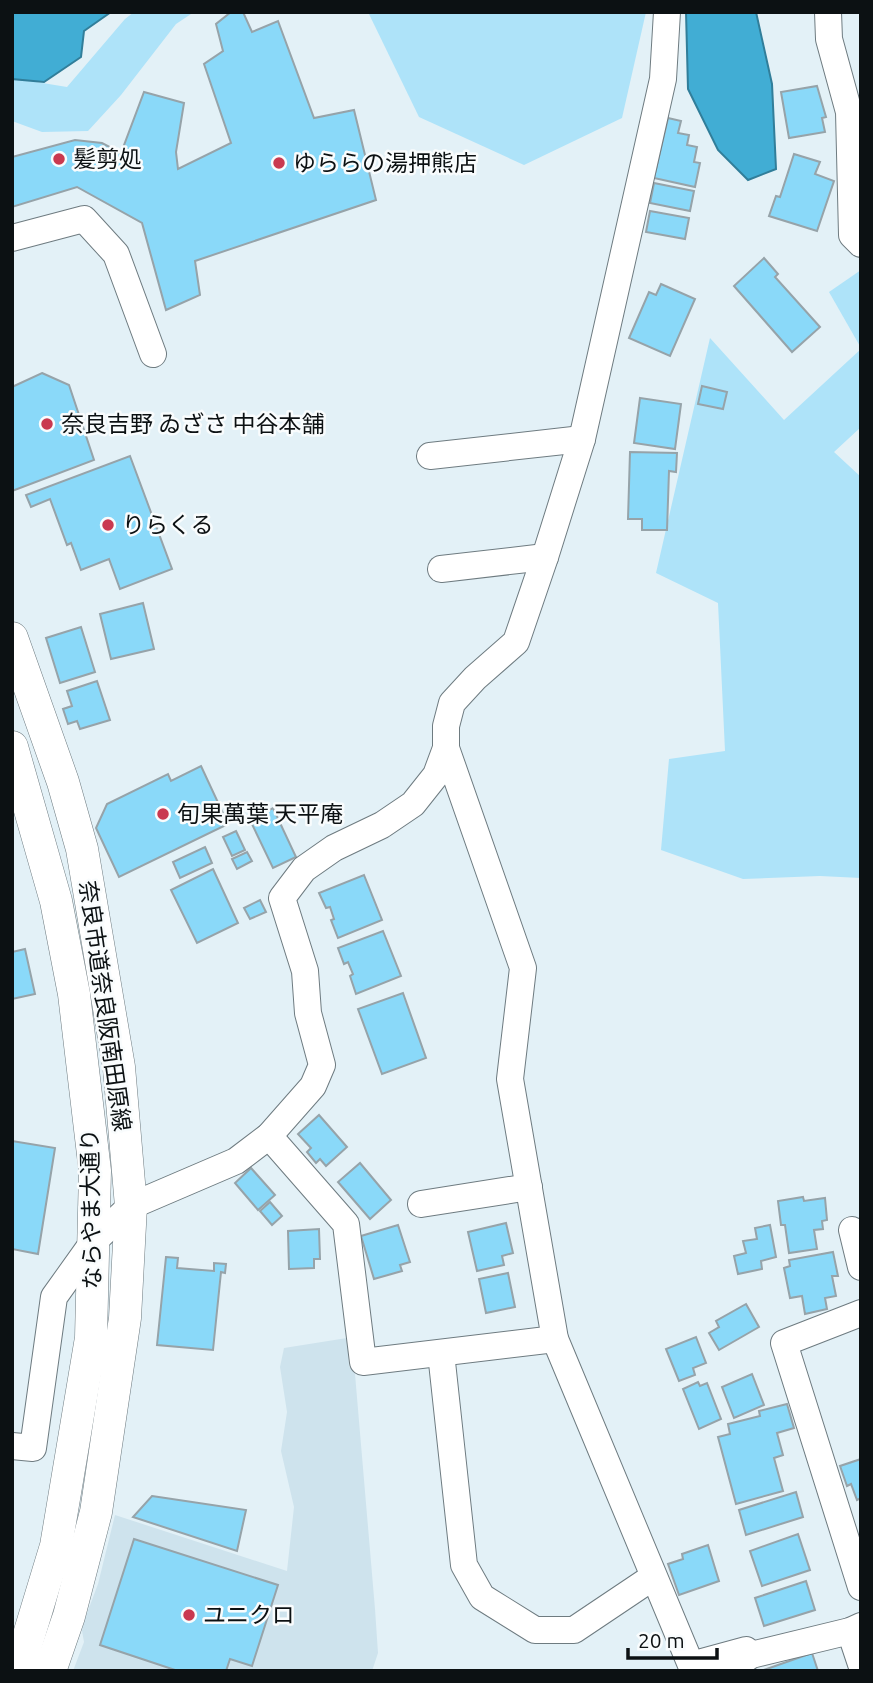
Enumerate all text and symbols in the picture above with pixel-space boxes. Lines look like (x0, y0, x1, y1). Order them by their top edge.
place label: 髪剪処 (73, 146, 142, 171)
place label: ゆららの湯押熊店 (293, 150, 477, 175)
marker: 髪剪処 (51, 151, 67, 167)
marker: ゆららの湯押熊店 (271, 155, 287, 171)
place label: 奈良吉野 ゐざさ 中谷本舗 (61, 411, 325, 436)
marker: 奈良吉野 ゐざさ 中谷本舗 (39, 416, 55, 432)
place label: りらくる (122, 512, 214, 537)
marker: りらくる (100, 517, 116, 533)
place label: 旬果萬葉 天平庵 (177, 801, 343, 826)
marker: 旬果萬葉 天平庵 (155, 806, 171, 822)
street label: 奈良市道奈良阪南田原線 (76, 879, 135, 1133)
street label: ならやま大通り (77, 1128, 104, 1290)
place label: ユニクロ (203, 1602, 295, 1627)
marker: ユニクロ (181, 1607, 197, 1623)
scale bar (628, 1616, 717, 1660)
text: 20 m (638, 1628, 685, 1652)

